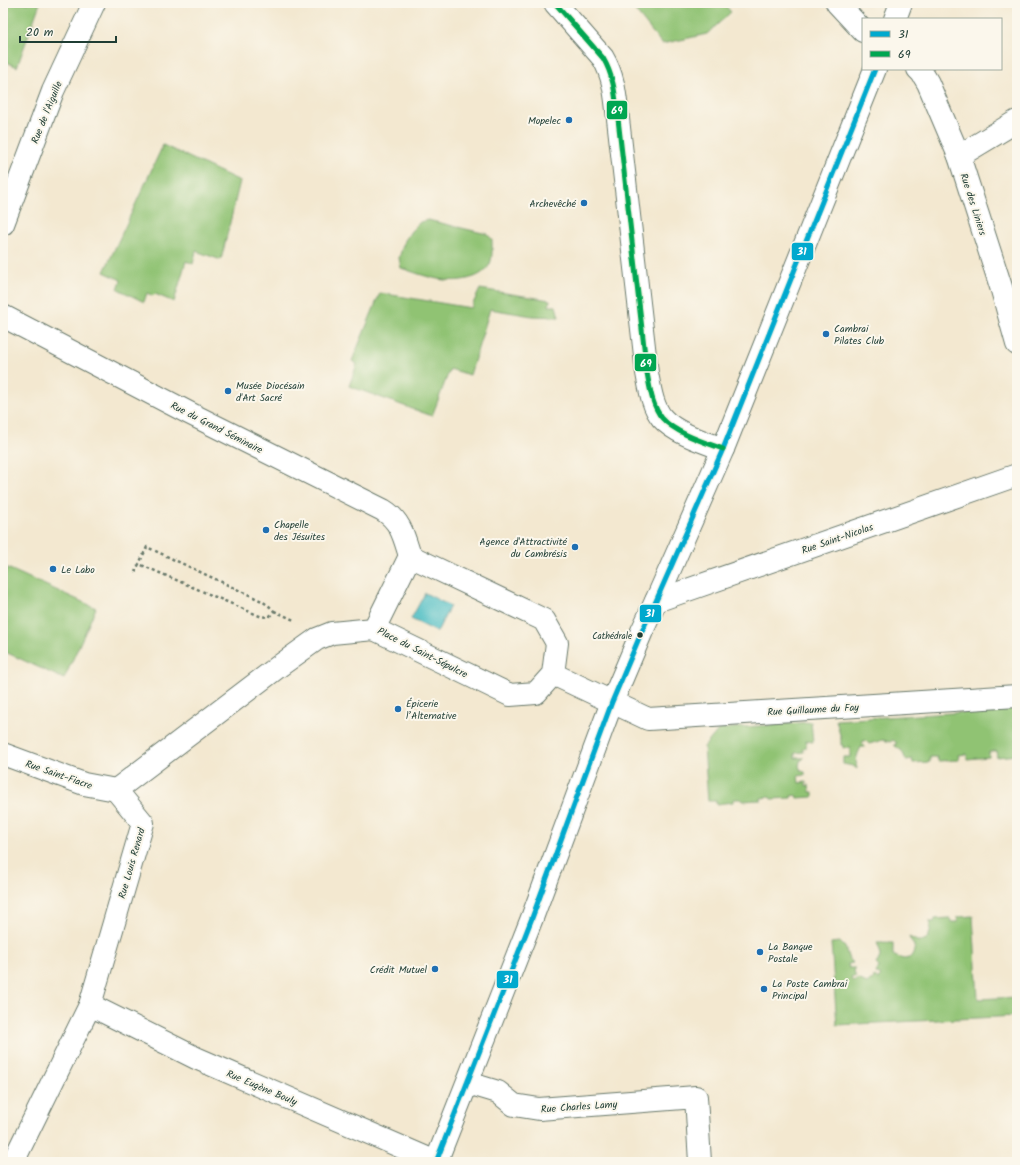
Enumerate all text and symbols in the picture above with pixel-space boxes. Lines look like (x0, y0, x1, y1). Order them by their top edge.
scale bar (20, 18, 116, 44)
legend (862, 18, 1002, 70)
text: 20 m (26, 23, 54, 42)
text: 31 (898, 25, 909, 44)
text: 69 (898, 45, 911, 64)
street label: Rue de l'Aiguille (27, 78, 67, 146)
line badge: 69 (606, 100, 628, 120)
text: 69 (611, 102, 623, 120)
place label: Mopelec (528, 113, 562, 129)
marker: Mopelec (564, 115, 574, 125)
street label: Rue des Liniers (955, 171, 991, 238)
place label: Archevêché (530, 196, 577, 212)
marker: Archevêché (579, 198, 589, 208)
line badge: 31 (791, 242, 814, 261)
text: 31 (796, 243, 807, 261)
place label: Cambrai Pilates Club (834, 321, 885, 349)
marker: Cambrai Pilates Club (821, 329, 831, 339)
line badge: 69 (634, 353, 657, 372)
text: 69 (640, 355, 652, 373)
place label: Musée Diocésain d'Art Sacré (236, 378, 305, 406)
marker: Musée Diocésain d'Art Sacré (223, 386, 233, 396)
street label: Rue du Grand Séminaire (168, 398, 266, 458)
place label: Chapelle des Jésuites (274, 517, 326, 545)
street label: Rue Saint-Nicolas (799, 519, 876, 559)
marker: Chapelle des Jésuites (261, 525, 271, 535)
place label: Agence d'Attractivité du Cambrésis (480, 534, 568, 562)
marker: Agence d'Attractivité du Cambrésis (570, 542, 580, 552)
place label: Le Labo (61, 562, 95, 578)
marker: Le Labo (48, 564, 58, 574)
line badge: 31 (639, 604, 662, 623)
text: 31 (644, 605, 655, 623)
street label: Place du Saint-Sépulcre (375, 623, 471, 683)
place label: Cathédrale (592, 629, 632, 644)
marker: Cathédrale (635, 630, 645, 640)
place label: Épicerie l’Alternative (406, 696, 457, 724)
street label: Rue Guillaume du Fay (767, 700, 860, 720)
marker: Épicerie l’Alternative (393, 704, 403, 714)
street label: Rue Saint-Fiacre (23, 756, 95, 794)
street label: Rue Louis Renard (114, 825, 150, 901)
place label: La Banque Postale (768, 939, 813, 967)
marker: La Banque Postale (755, 947, 765, 957)
place label: Crédit Mutuel (370, 962, 428, 978)
marker: Crédit Mutuel (430, 964, 440, 974)
line badge: 31 (496, 970, 519, 989)
text: 31 (502, 971, 513, 989)
place label: La Poste Cambrai Principal (772, 976, 848, 1004)
marker: La Poste Cambrai Principal (759, 984, 769, 994)
street label: Rue Eugène Bouly (224, 1066, 300, 1110)
street label: Rue Charles Lamy (540, 1096, 618, 1118)

